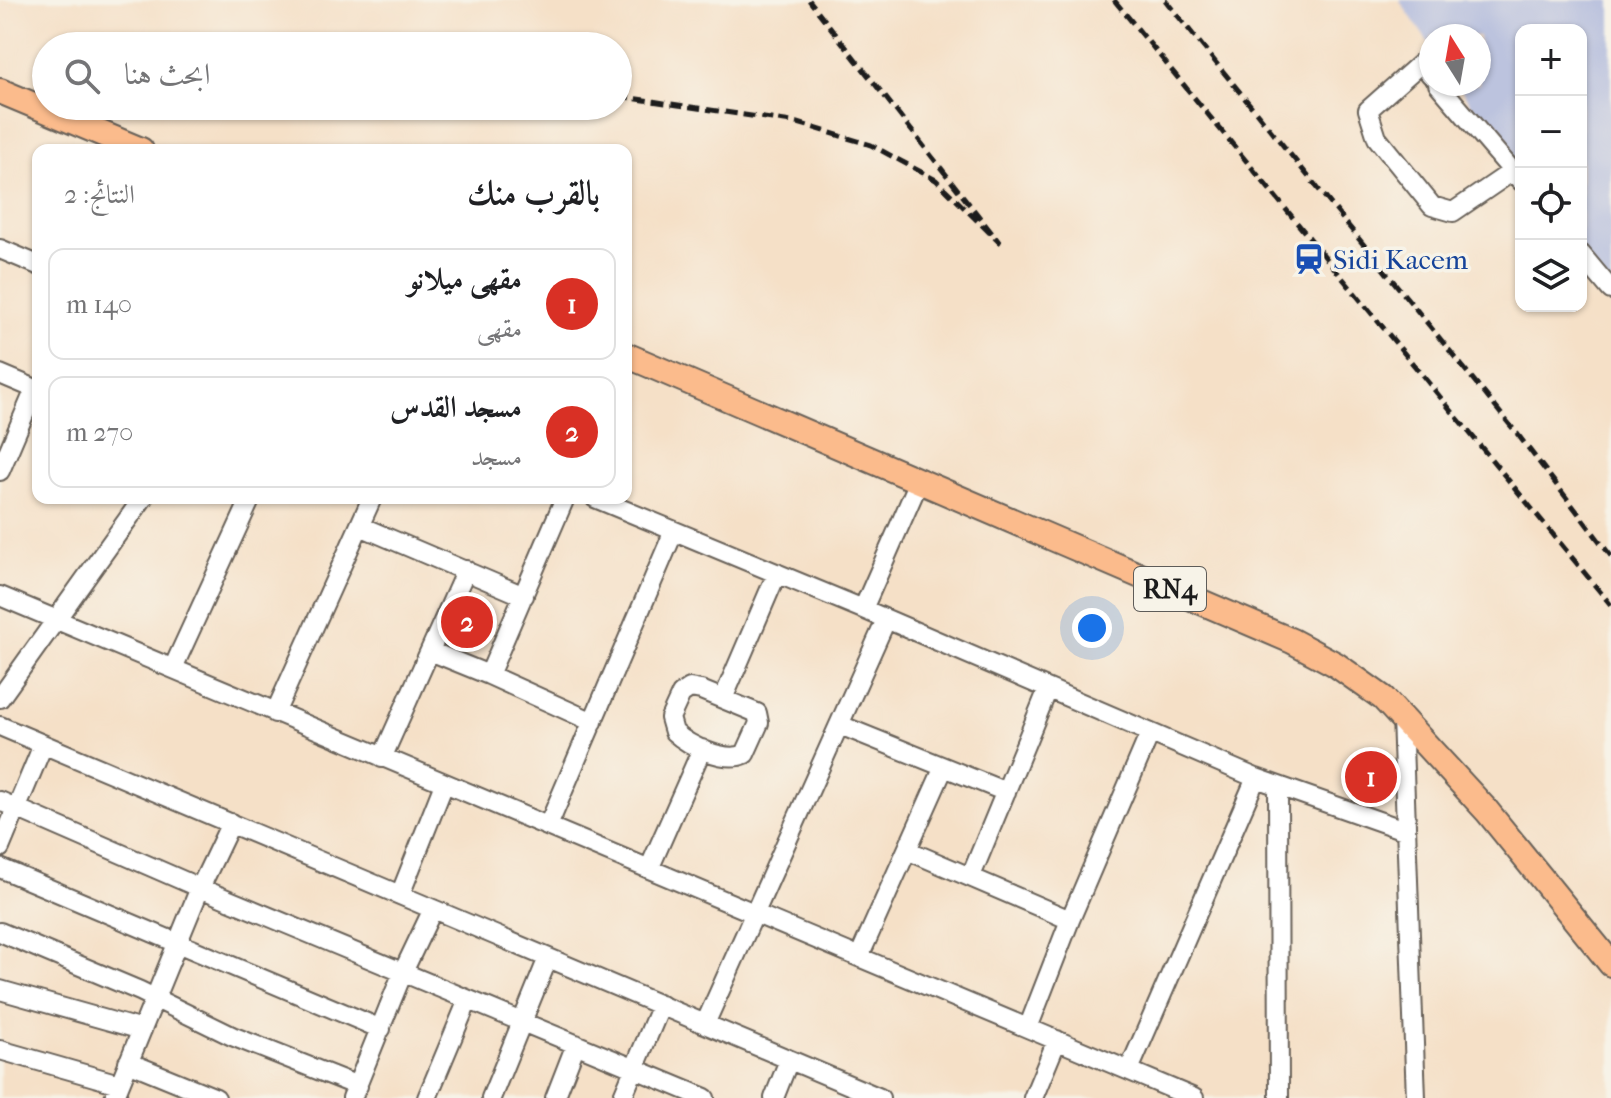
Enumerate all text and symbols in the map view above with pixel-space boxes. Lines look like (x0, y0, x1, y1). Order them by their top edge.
north arrow (1419, 24, 1491, 96)
map controls (1515, 24, 1587, 312)
button: + (1515, 24, 1587, 96)
search box (32, 32, 632, 120)
icon: search (60, 54, 104, 98)
text: ابحث هنا (124, 57, 210, 92)
button: − (1515, 96, 1587, 168)
button: locate (1515, 168, 1587, 240)
text: بالقرب منك (467, 173, 600, 213)
text: النتائج: 2 (64, 179, 135, 210)
button: layers (1515, 240, 1587, 312)
station icon: Sidi Kacem (1292, 242, 1326, 276)
place label: Sidi Kacem (1333, 243, 1469, 276)
text: مقهى ميلانو (408, 262, 522, 297)
text: 140 m (66, 289, 132, 320)
text: 1 (567, 289, 577, 320)
text: مقهى (477, 313, 522, 344)
text: مسجد القدس (390, 390, 522, 425)
text: 270 m (66, 417, 133, 448)
text: 2 (565, 417, 579, 448)
text: مسجد (471, 441, 522, 472)
road number: RN4 (1134, 567, 1206, 611)
pin: 2 (441, 592, 493, 652)
your location (1072, 608, 1112, 648)
pin: 1 (1345, 747, 1397, 807)

